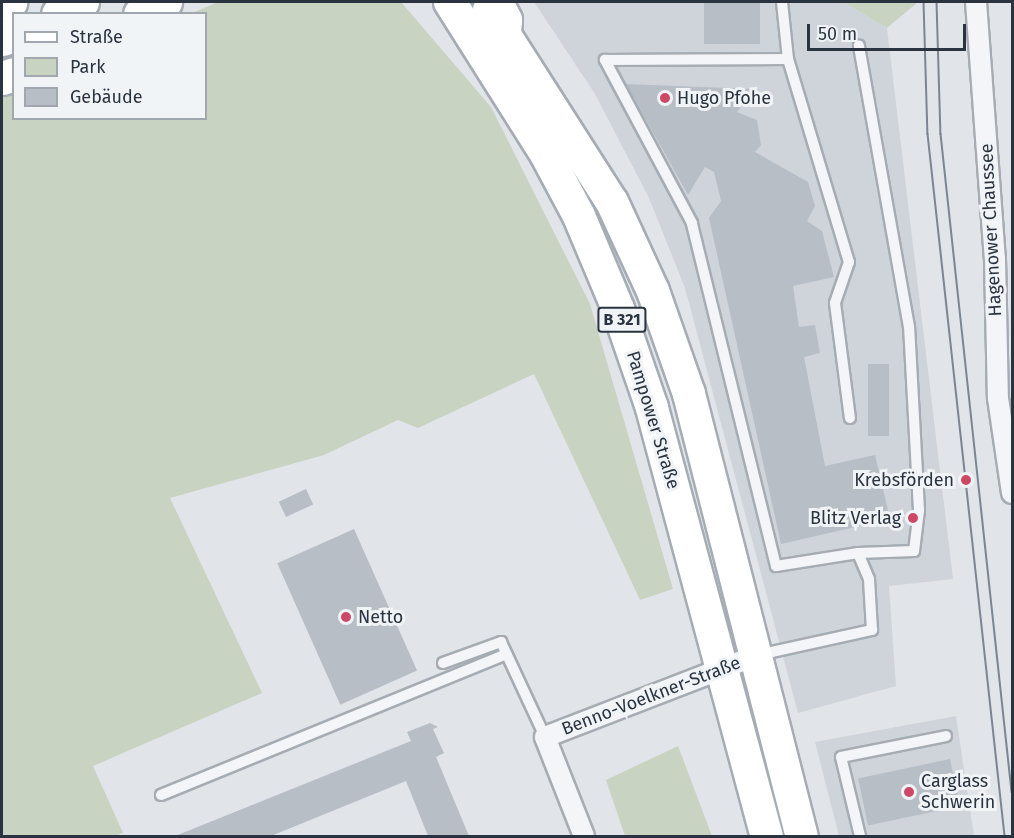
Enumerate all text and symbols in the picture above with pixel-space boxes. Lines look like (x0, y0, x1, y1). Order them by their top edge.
legend (12, 12, 207, 120)
scale bar (810, 12, 969, 50)
text: 50 m (818, 23, 857, 45)
text: Straße (70, 26, 123, 48)
text: Park (70, 56, 105, 78)
text: Gebäude (70, 86, 143, 108)
place label: Hugo Pfohe (677, 87, 771, 109)
marker: Hugo Pfohe (658, 91, 672, 105)
street label: Hagenower Chaussee (976, 143, 1006, 317)
road number: B 321 (596, 307, 648, 333)
street label: Pampower Straße (622, 348, 684, 492)
place label: Krebsförden (854, 469, 954, 491)
marker: Krebsförden (959, 473, 973, 487)
place label: Blitz Verlag (810, 507, 901, 529)
marker: Blitz Verlag (906, 511, 920, 525)
place label: Netto (358, 606, 403, 628)
marker: Netto (339, 610, 353, 624)
street label: Benno-Voelkner-Straße (559, 652, 743, 740)
place label: Carglass Schwerin (921, 771, 995, 814)
marker: Carglass Schwerin (902, 785, 916, 799)

